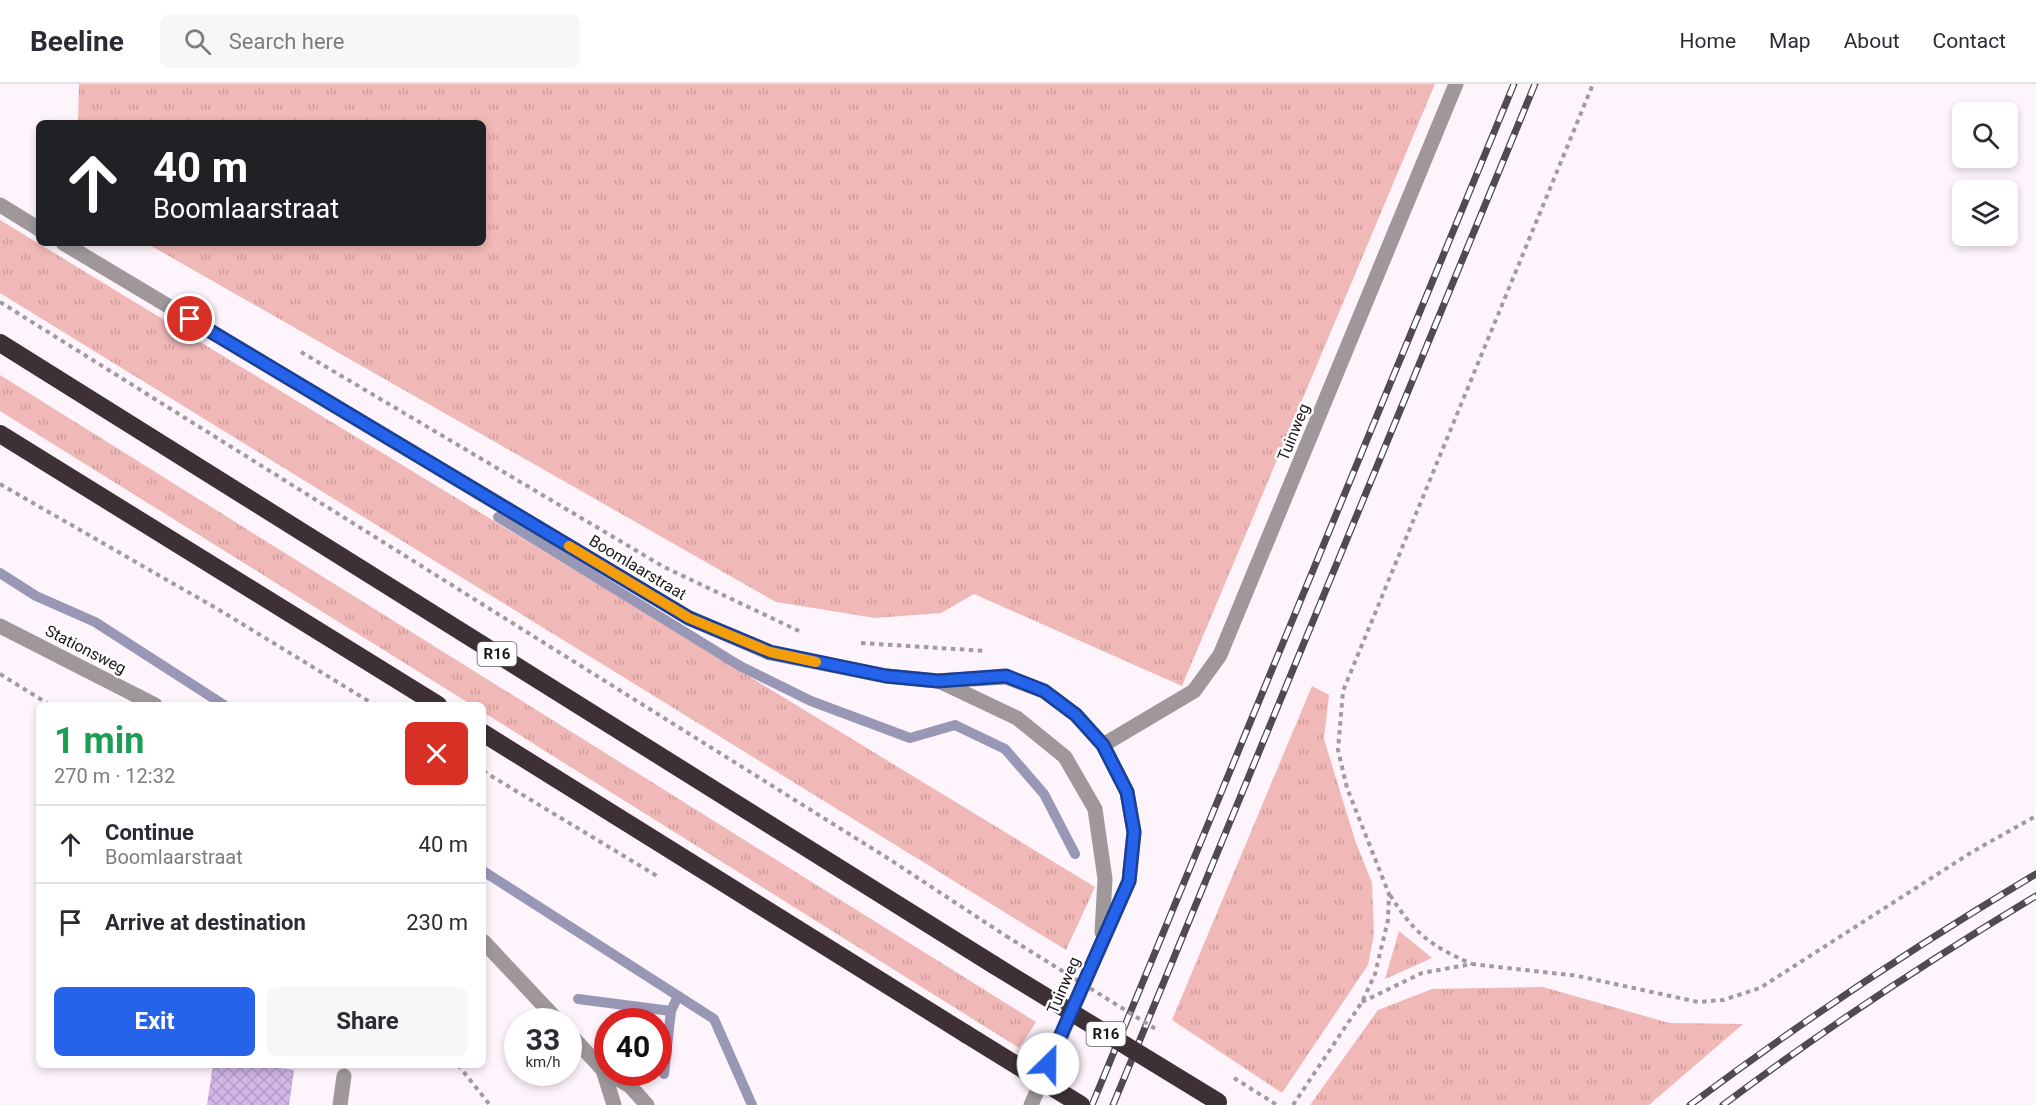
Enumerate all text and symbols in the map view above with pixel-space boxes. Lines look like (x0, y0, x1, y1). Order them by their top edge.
search box (160, 14, 580, 68)
text: Beeline (30, 25, 124, 58)
icon: search (181, 25, 214, 58)
text: Search here (229, 29, 345, 54)
text: Home (1680, 29, 1736, 53)
text: Map (1769, 29, 1811, 53)
text: About (1844, 29, 1900, 53)
text: Contact (1933, 29, 2006, 53)
map controls (1952, 102, 2018, 246)
button: search (1952, 102, 2018, 168)
text: 40 m (153, 143, 248, 192)
icon: ahead (54, 144, 132, 222)
button: layers (1952, 180, 2018, 246)
text: Boomlaarstraat (153, 193, 339, 225)
pin (164, 293, 215, 344)
icon: arrive (173, 302, 206, 335)
street label: Tuinweg (1273, 401, 1313, 463)
street label: Boomlaarstraat (586, 531, 690, 604)
street label: Stationsweg (42, 621, 129, 678)
road number: R16 (478, 642, 516, 666)
text: 1 min (54, 720, 145, 762)
button: close (405, 722, 468, 785)
text: 270 m · 12:32 (54, 764, 175, 788)
text: Continue (105, 820, 194, 845)
icon: ahead (54, 828, 87, 861)
text: 40 m (419, 832, 468, 857)
text: Boomlaarstraat (105, 845, 243, 869)
icon: arrive (54, 906, 87, 939)
text: Arrive at destination (105, 910, 306, 935)
text: 230 m (406, 910, 468, 935)
street label: Tuinweg (1043, 954, 1084, 1016)
button: Exit (54, 987, 255, 1056)
button: Share (267, 987, 468, 1056)
speed limit sign: 40 (594, 1008, 672, 1086)
text: 33 (526, 1022, 560, 1057)
road number: R16 (1086, 1022, 1126, 1046)
position arrow (1016, 1032, 1080, 1096)
text: km/h (525, 1053, 561, 1071)

